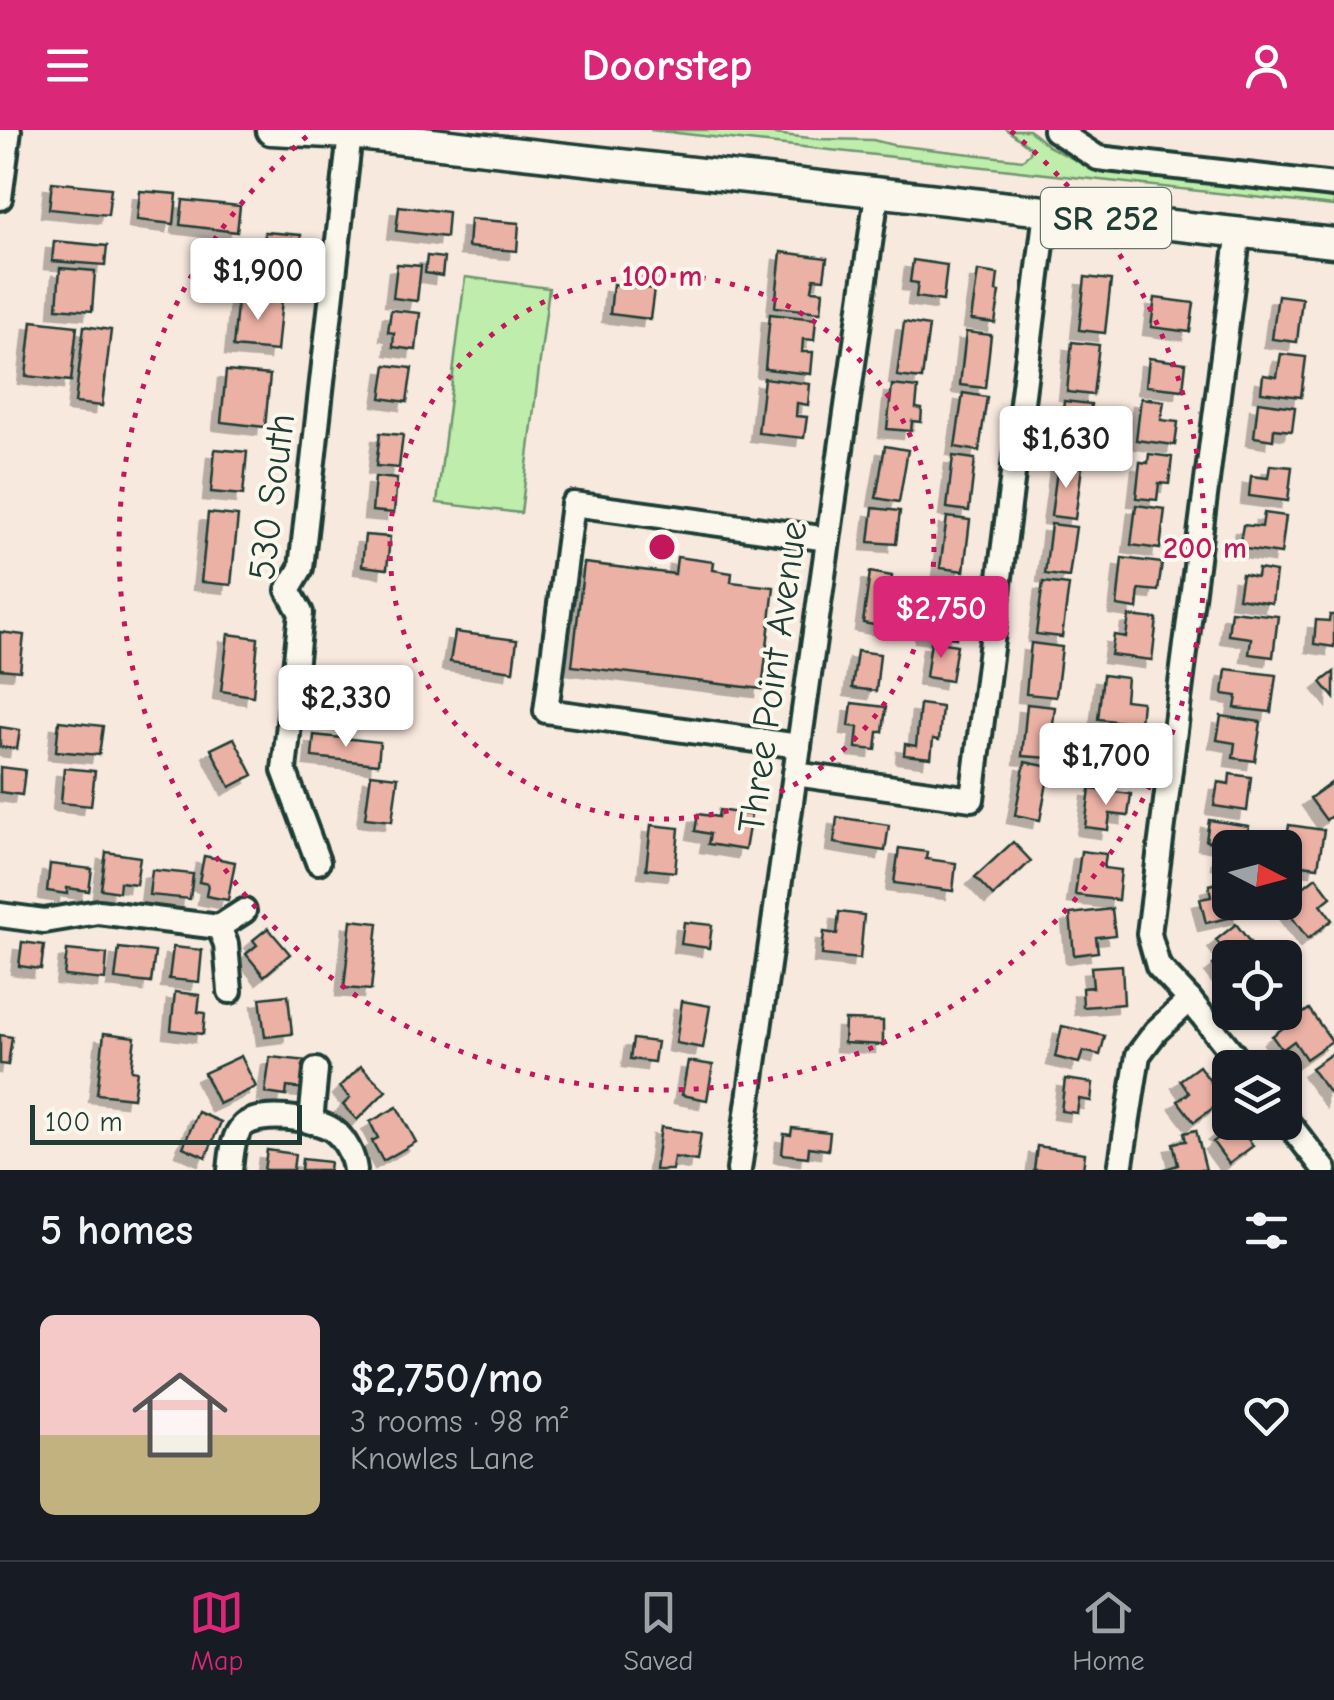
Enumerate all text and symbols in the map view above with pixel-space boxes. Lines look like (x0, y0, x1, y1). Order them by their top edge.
icon: menu (40, 38, 95, 93)
icon: person (1239, 38, 1294, 93)
text: Doorstep (581, 39, 753, 91)
road number: SR 252 (1041, 188, 1171, 248)
pin: $1,900 (177, 238, 339, 323)
text: $1,900 (212, 252, 304, 289)
text: 100 m (622, 259, 702, 294)
pin: $1,630 (985, 406, 1147, 491)
street label: 530 South (240, 411, 304, 583)
text: $1,630 (1022, 420, 1110, 457)
street label: Three Point Avenue (729, 518, 817, 836)
centre of rings (644, 529, 680, 565)
text: 200 m (1163, 531, 1247, 566)
pin: $2,750 (860, 576, 1022, 661)
text: $2,750 (895, 590, 987, 627)
pin: $2,330 (265, 665, 427, 750)
text: $2,330 (300, 679, 392, 716)
pin: $1,700 (1025, 723, 1187, 808)
text: $1,700 (1062, 737, 1150, 774)
north arrow (1212, 830, 1302, 920)
map controls (1212, 830, 1302, 1140)
button: locate (1212, 940, 1302, 1030)
button: layers (1212, 1050, 1302, 1140)
scale bar (30, 1100, 302, 1144)
text: 100 m (45, 1106, 123, 1138)
icon: filters (1239, 1203, 1294, 1258)
text: 5 homes (40, 1206, 193, 1255)
text: $2,750/mo (350, 1354, 543, 1403)
icon: home (120, 1355, 240, 1475)
icon: heart (1239, 1388, 1294, 1443)
text: 3 rooms · 98 m² (350, 1403, 568, 1440)
text: Knowles Lane (350, 1440, 534, 1477)
tab: Map (189, 1585, 244, 1677)
tab: Saved (623, 1585, 693, 1677)
tab: Home (1072, 1585, 1145, 1677)

